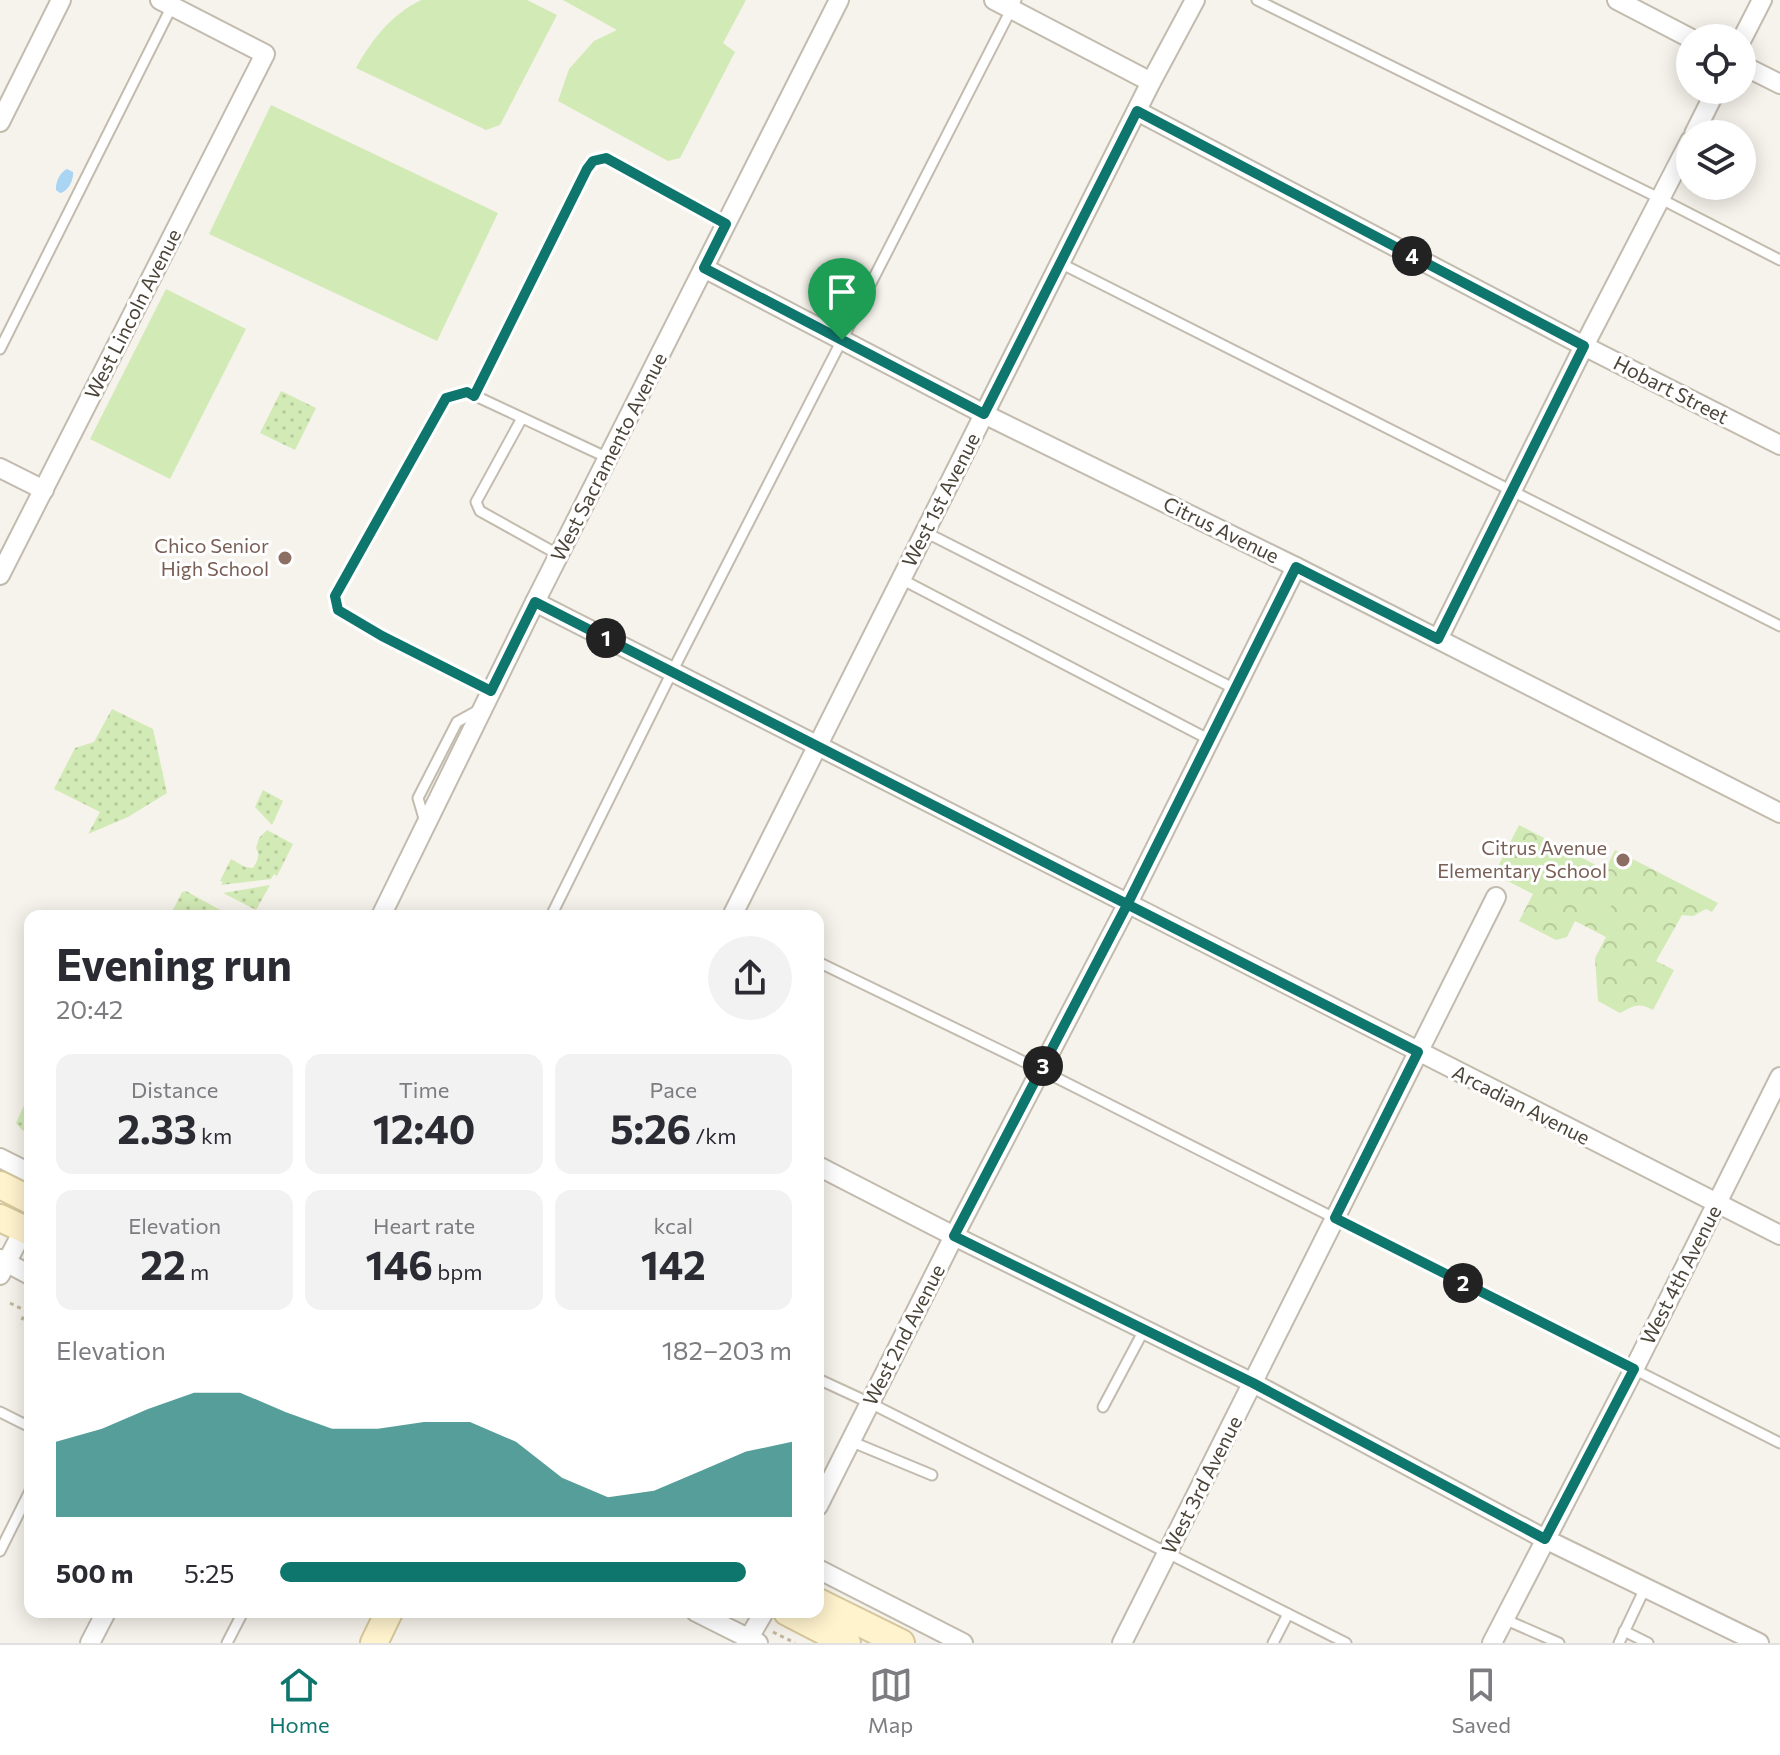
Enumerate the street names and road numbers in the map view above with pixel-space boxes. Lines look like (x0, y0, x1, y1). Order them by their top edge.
street label: West Lincoln Avenue (79, 225, 185, 403)
street label: West Sacramento Avenue (545, 348, 671, 565)
street label: Hobart Street (1610, 350, 1733, 428)
street label: West 1st Avenue (896, 429, 984, 570)
street label: Citrus Avenue (1160, 491, 1283, 567)
street label: Arcadian Avenue (1449, 1059, 1594, 1149)
street label: West 4th Avenue (1635, 1201, 1725, 1348)
street label: West 2nd Avenue (857, 1260, 949, 1409)
street label: West 3rd Avenue (1156, 1411, 1246, 1558)

